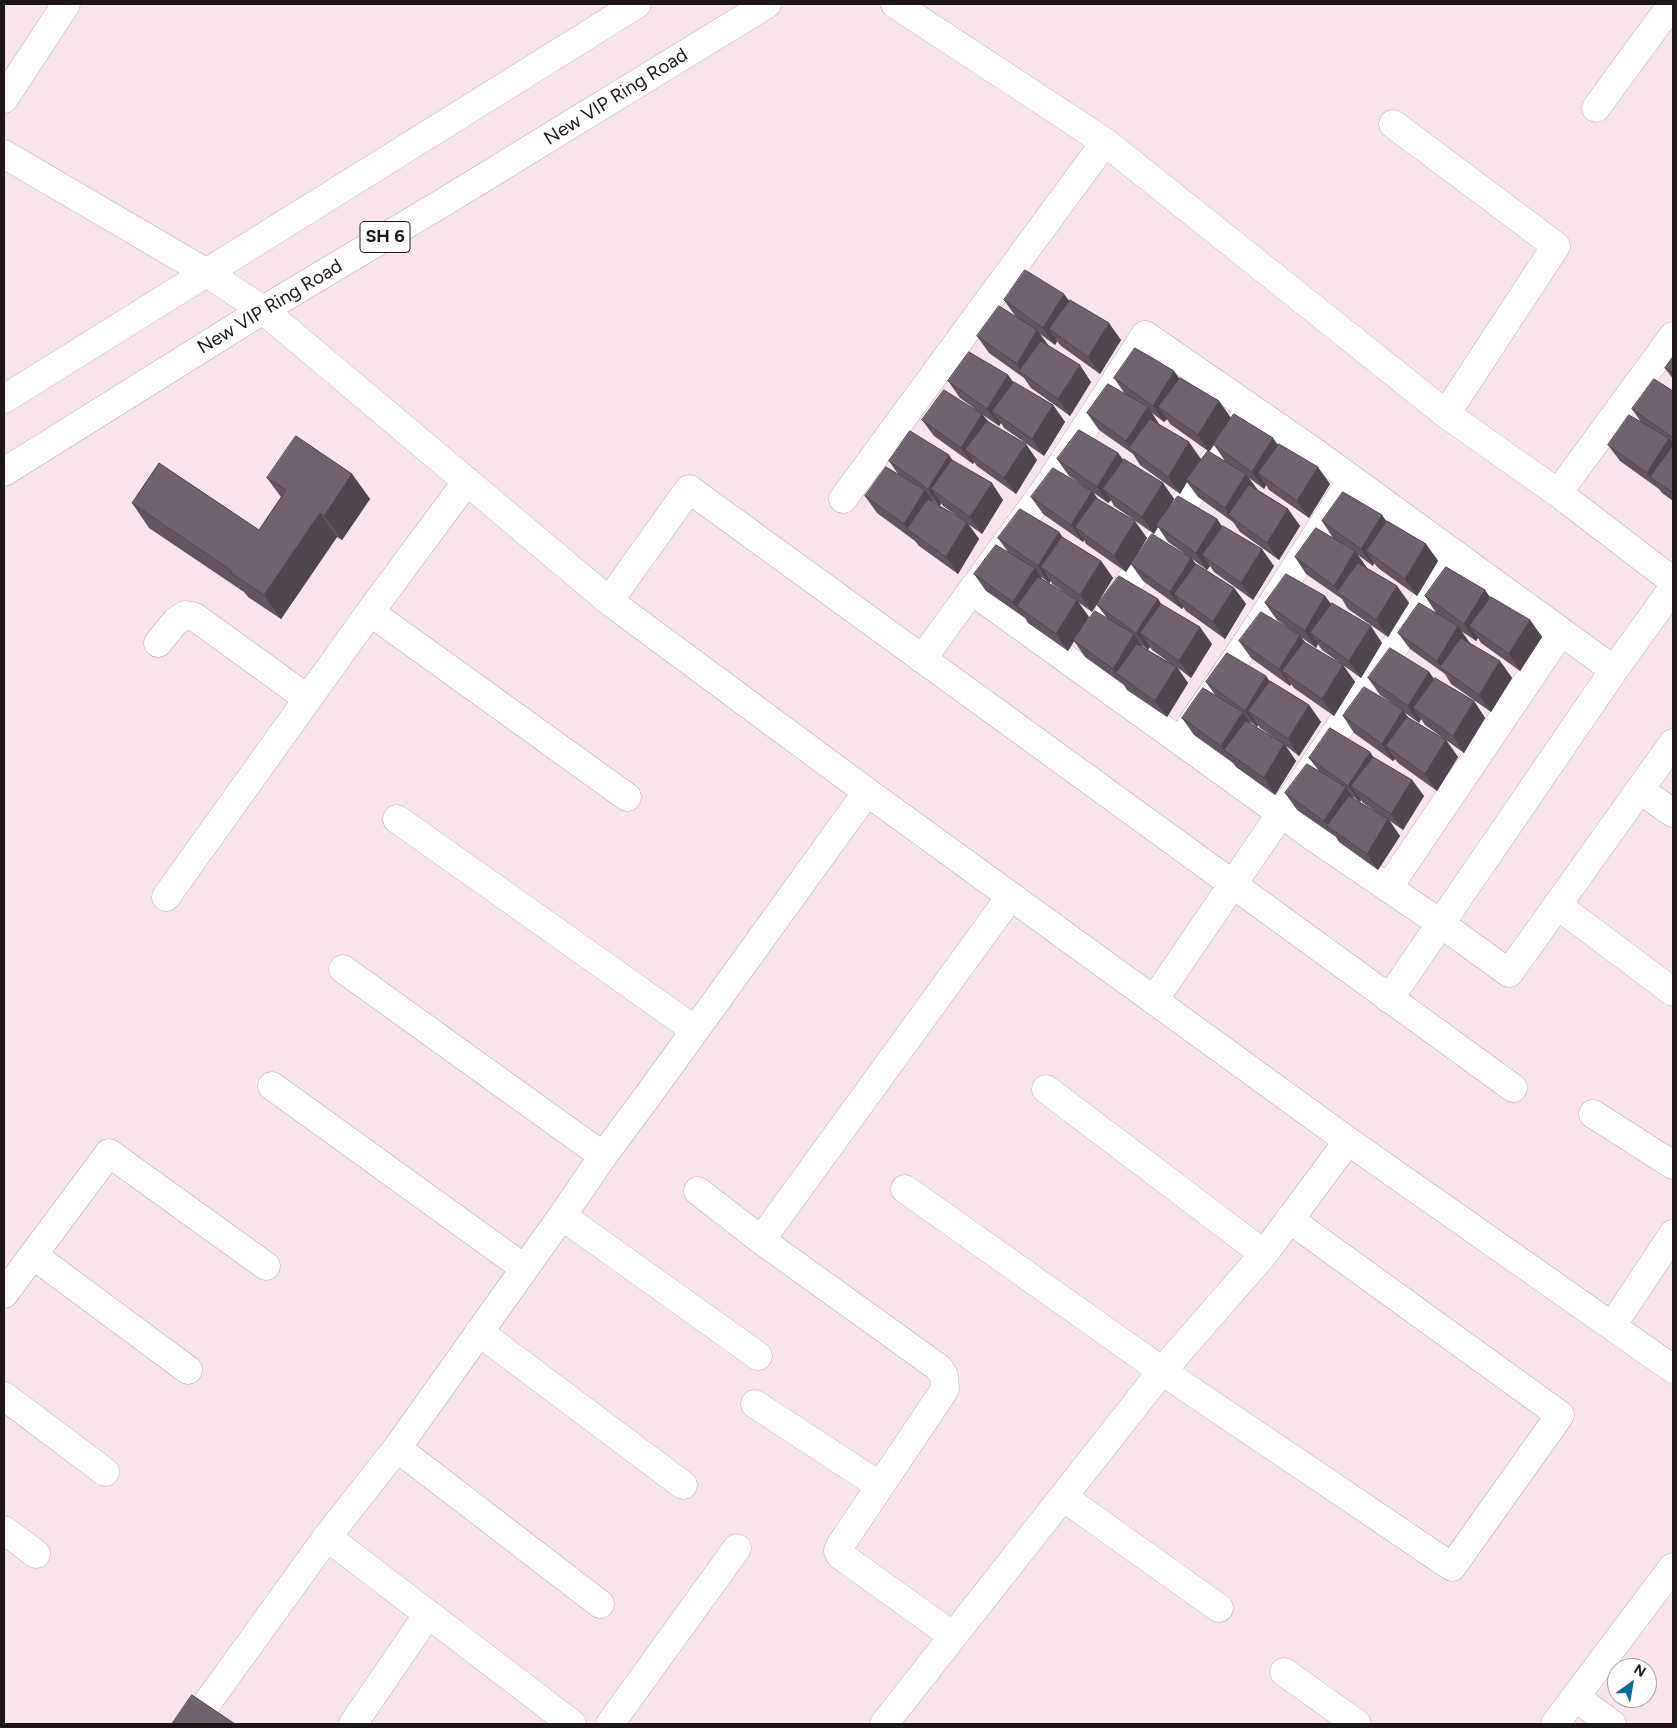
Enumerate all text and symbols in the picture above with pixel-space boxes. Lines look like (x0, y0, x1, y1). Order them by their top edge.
street label: New VIP Ring Road (540, 44, 692, 150)
road number: SH 6 (360, 222, 410, 252)
street label: New VIP Ring Road (193, 255, 347, 359)
north arrow (1607, 1658, 1657, 1708)
text: N (1631, 1661, 1649, 1681)

